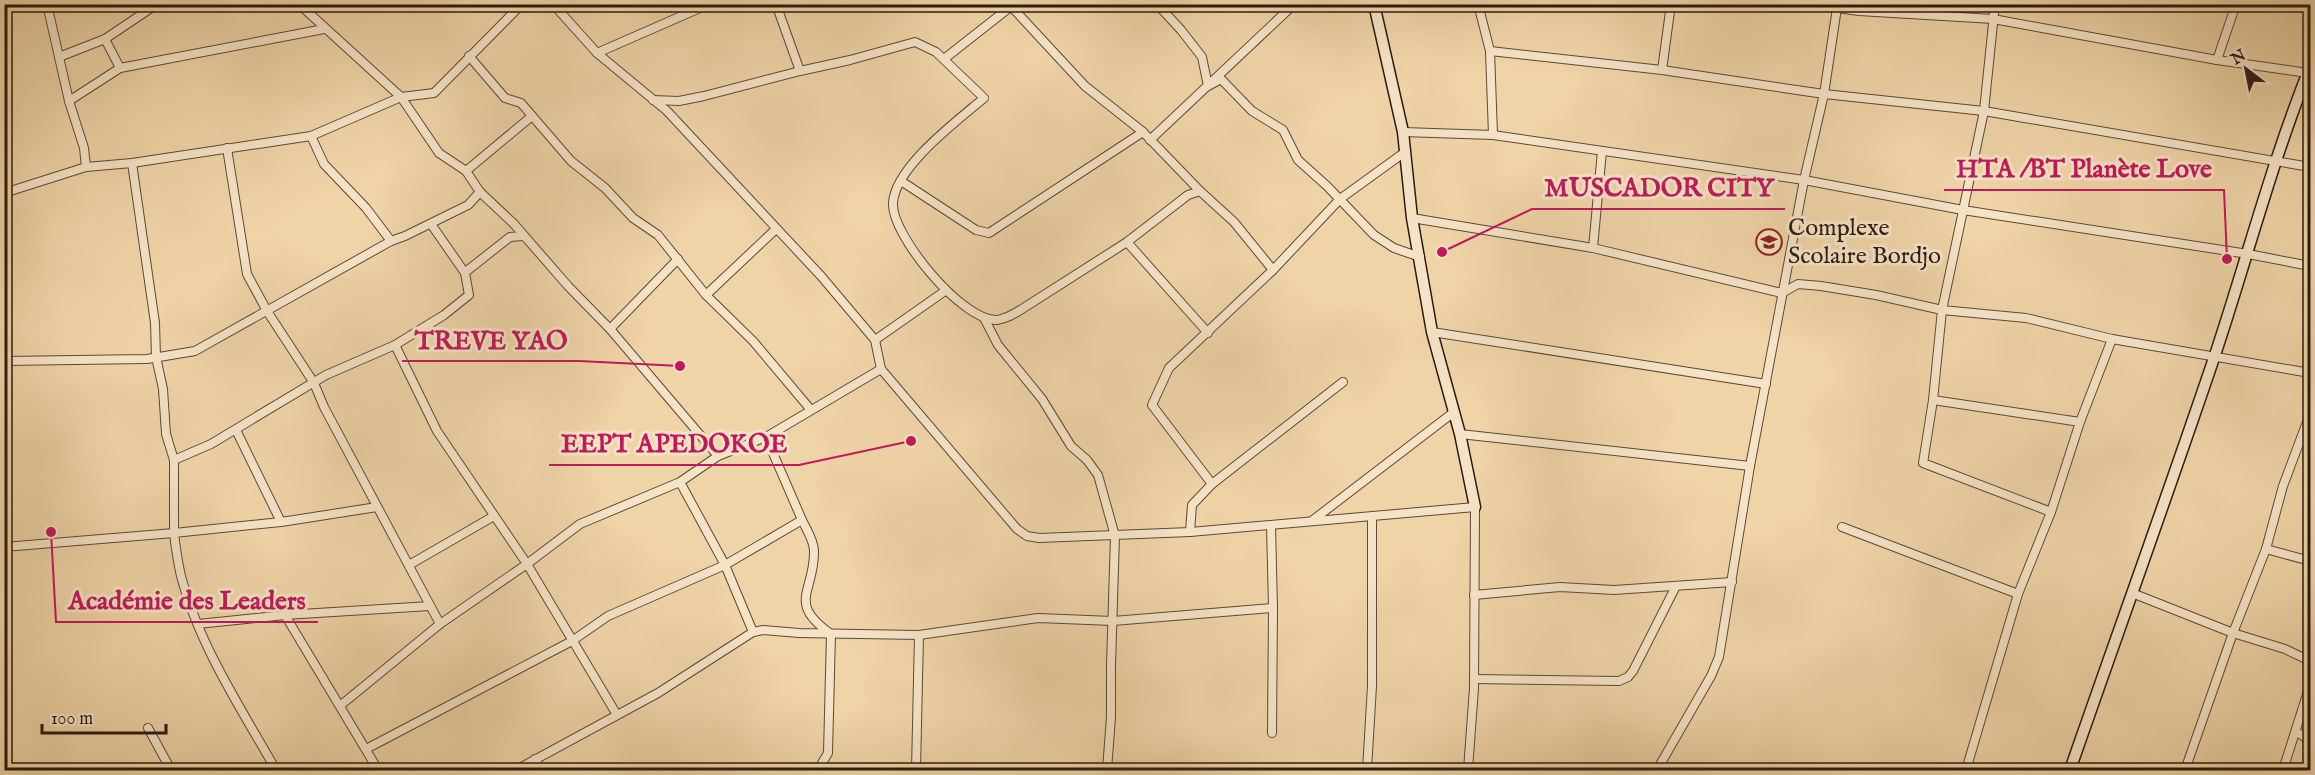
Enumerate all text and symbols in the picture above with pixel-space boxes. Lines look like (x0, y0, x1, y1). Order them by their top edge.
north arrow (2216, 39, 2276, 99)
text: N (2227, 46, 2250, 71)
callout: HTA /BT Planète Love (1944, 146, 2224, 190)
text: HTA /BT Planète Love (1956, 153, 2212, 186)
callout: MUSCADOR CITY (1532, 165, 1785, 209)
text: MUSCADOR CITY (1544, 172, 1776, 205)
place label: Complexe Scolaire Bordjo (1788, 213, 1941, 272)
school or university icon: Complexe Scolaire Bordjo (1754, 227, 1784, 257)
callout: TREVE YAO (402, 317, 579, 361)
text: TREVE YAO (413, 325, 568, 358)
callout: EEPT APEDOKOE (549, 421, 799, 465)
text: EEPT APEDOKOE (561, 428, 787, 461)
callout: Académie des Leaders (56, 578, 318, 622)
text: Académie des Leaders (67, 585, 306, 618)
scale bar (42, 697, 166, 735)
text: 100 m (51, 708, 93, 731)

